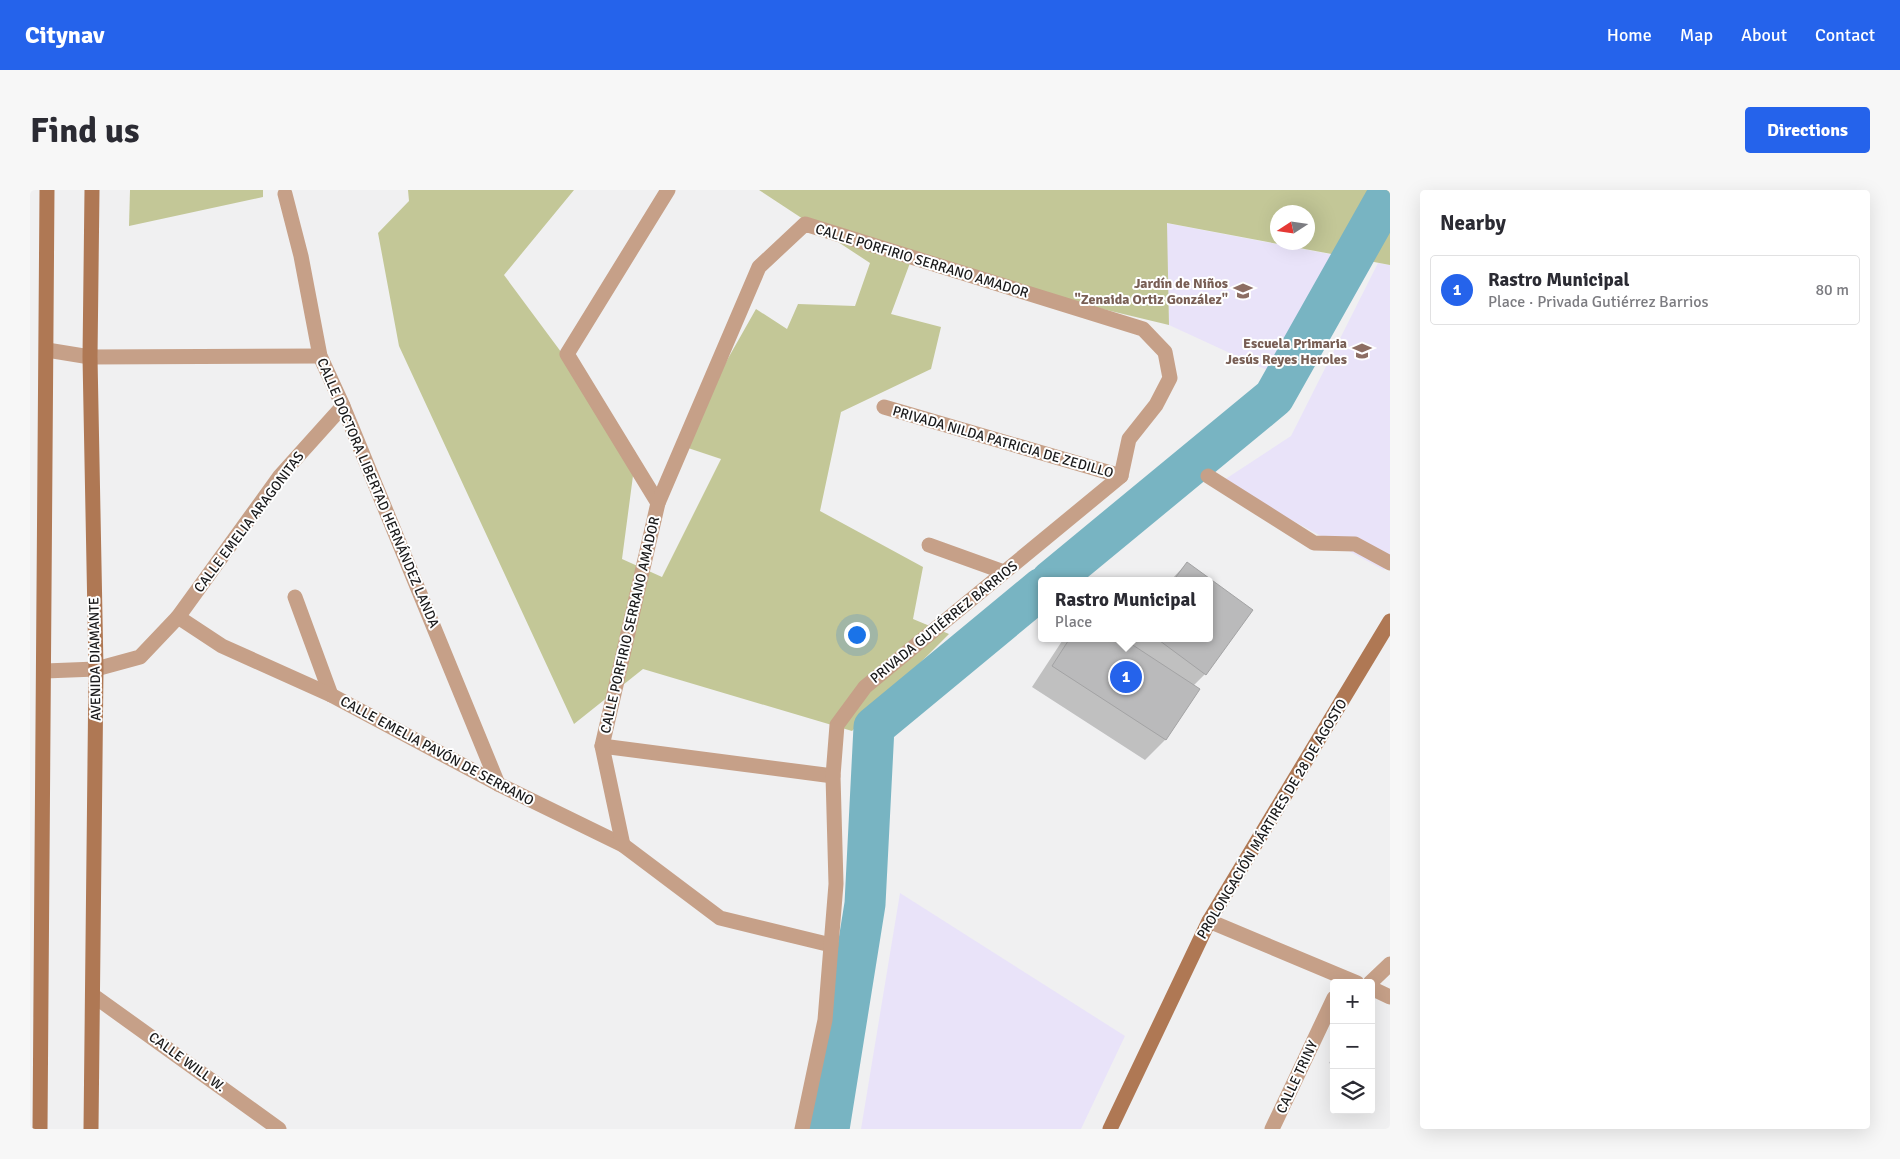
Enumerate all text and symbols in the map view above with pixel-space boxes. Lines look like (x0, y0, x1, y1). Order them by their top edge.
text: Citynav (25, 20, 104, 50)
text: Home (1607, 24, 1652, 46)
text: Map (1680, 24, 1713, 46)
text: About (1741, 24, 1787, 46)
text: Contact (1815, 24, 1875, 46)
button: Directions (1745, 107, 1870, 153)
text: Find us (30, 109, 140, 152)
north arrow (1270, 205, 1315, 250)
text: Nearby (1440, 210, 1506, 236)
street label: CALLE PORFIRIO SERRANO AMADOR (813, 220, 1031, 302)
text: Rastro Municipal (1488, 268, 1629, 292)
place label: Jardín de Niños "Zenaida Ortiz González" (1074, 275, 1228, 308)
school or university icon: Jardín de Niños "Zenaida Ortiz González" (1232, 280, 1254, 302)
text: 1 (1453, 280, 1461, 300)
text: 80 m (1815, 280, 1849, 300)
text: Place · Privada Gutiérrez Barrios (1488, 292, 1709, 312)
place label: Escuela Primaria Jesús Reyes Heroles (1225, 335, 1347, 368)
school or university icon: Escuela Primaria Jesús Reyes Heroles (1351, 340, 1373, 362)
street label: CALLE DOCTORA LIBERTAD HERNÁNDEZ LANDA (313, 356, 443, 631)
street label: PRIVADA NILDA PATRICIA DE ZEDILLO (891, 402, 1115, 482)
street label: CALLE EMELIA ARAGONITAS (190, 448, 308, 596)
street label: CALLE PORFIRIO SERRANO AMADOR (597, 515, 663, 735)
street label: PRIVADA GUTIÉRREZ BARRIOS (867, 557, 1021, 687)
popup (1038, 577, 1213, 642)
text: Rastro Municipal (1055, 588, 1196, 612)
street label: AVENIDA DIAMANTE (85, 597, 105, 721)
text: Place (1055, 612, 1092, 632)
your location (844, 622, 870, 648)
pin: 1 (1110, 658, 1142, 696)
street label: CALLE EMELIA PAVÓN DE SERRANO (337, 693, 537, 809)
street label: PROLONGACIÓN MÁRTIRES DE 28 DE AGOSTO (1193, 696, 1351, 942)
map controls (1330, 979, 1375, 1114)
button: + (1330, 979, 1375, 1024)
button: − (1330, 1024, 1375, 1069)
street label: CALLE WILL W. (145, 1029, 229, 1095)
street label: CALLE TRINY (1273, 1038, 1321, 1116)
button: layers (1330, 1069, 1375, 1114)

